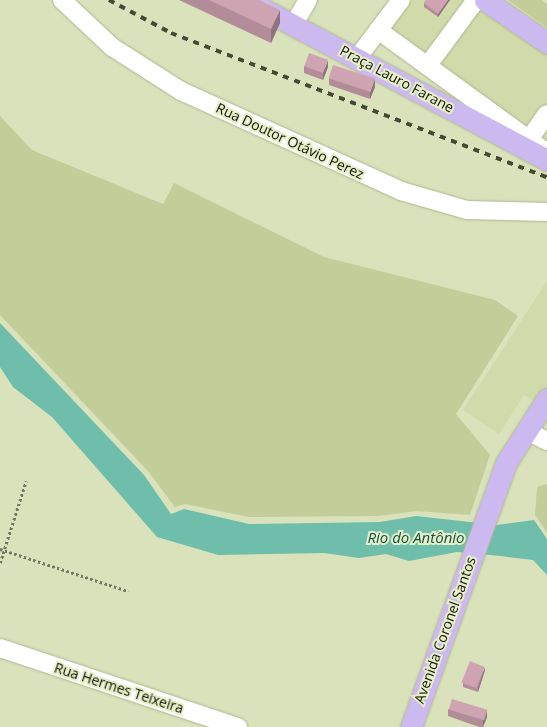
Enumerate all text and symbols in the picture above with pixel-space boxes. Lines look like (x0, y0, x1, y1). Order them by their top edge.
street label: Praça Lauro Farane (337, 42, 457, 116)
street label: Rua Doutor Otávio Perez (213, 99, 367, 183)
water label: Rio do Antônio (367, 529, 465, 547)
street label: Avenida Coronel Santos (411, 554, 479, 706)
street label: Rua Hermes Teixeira (52, 659, 186, 717)

